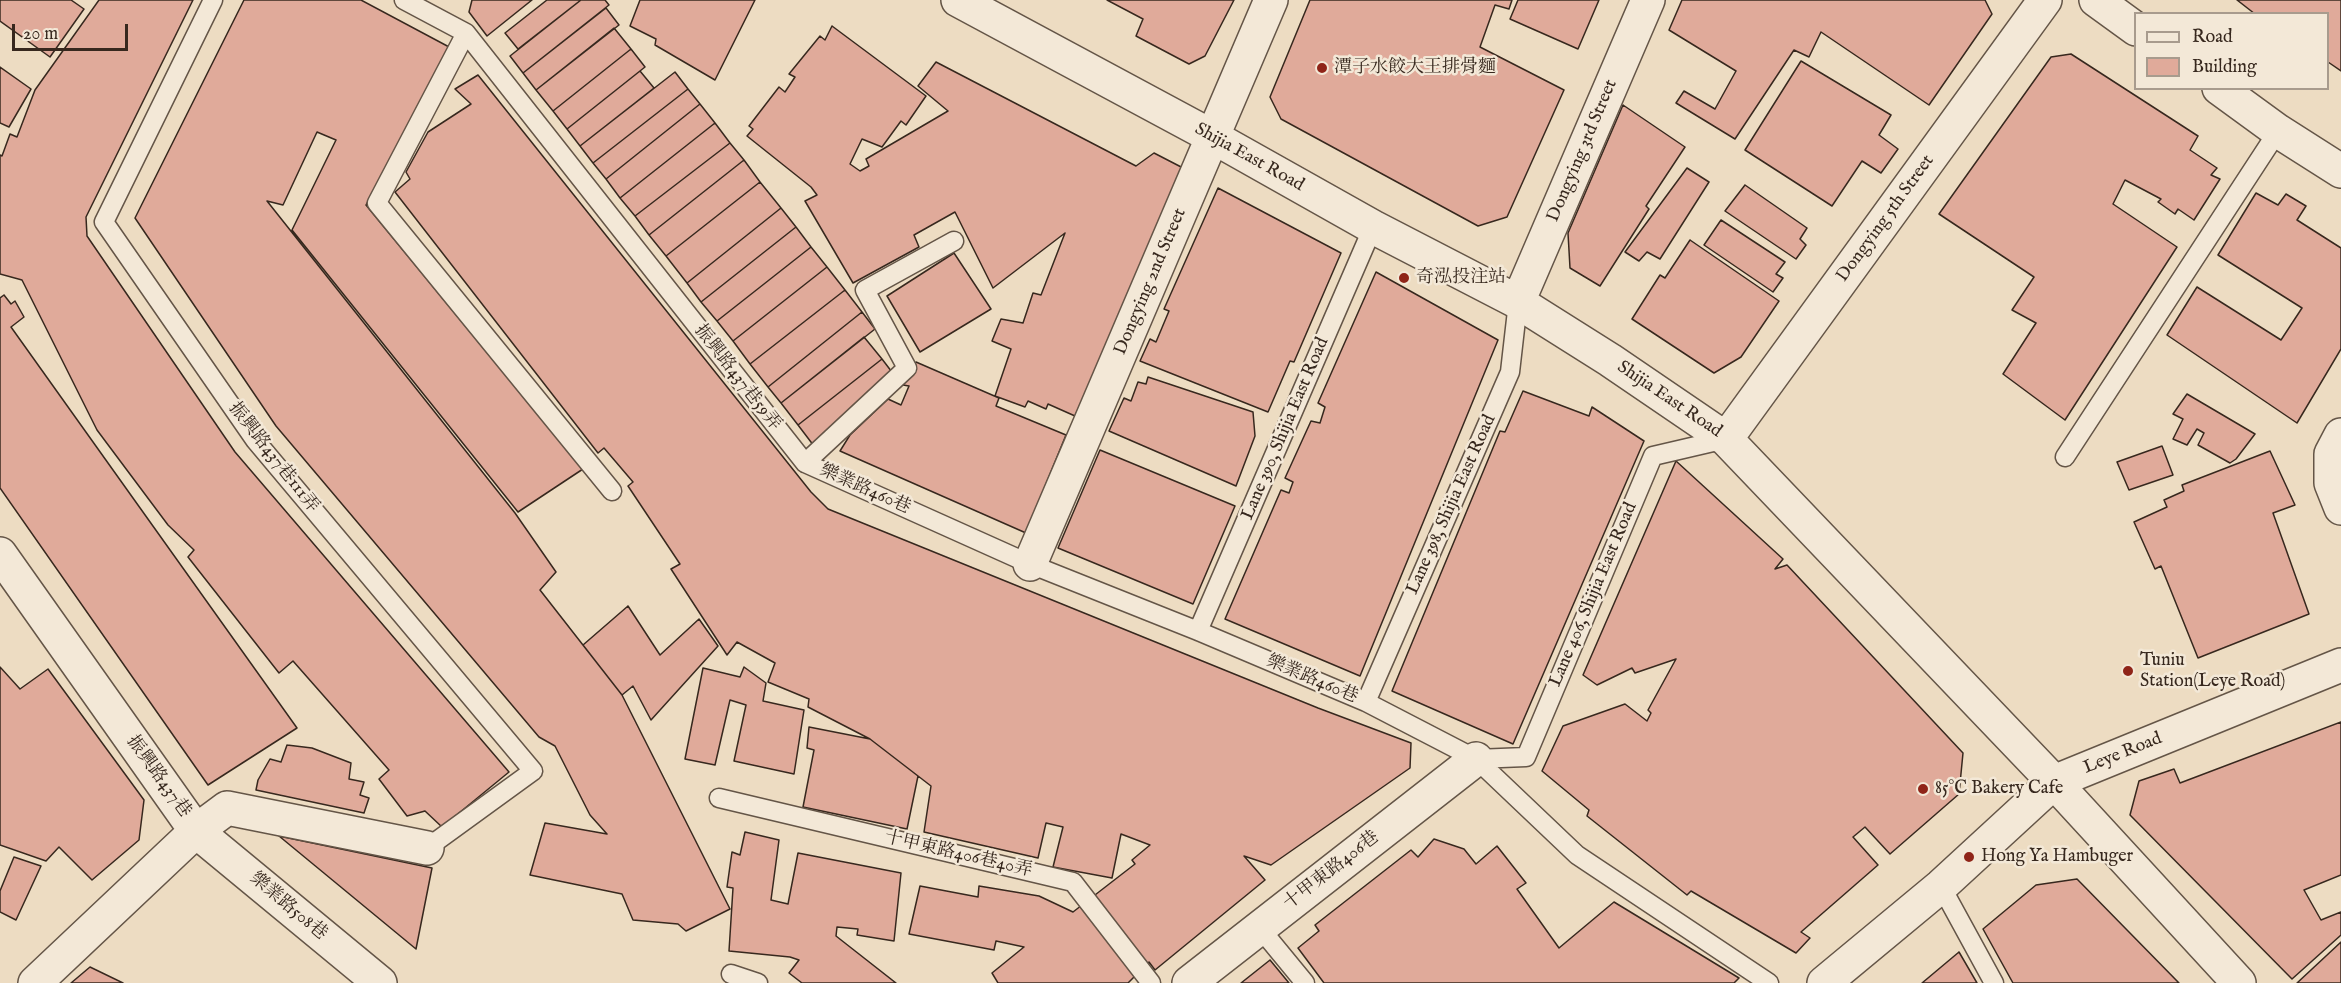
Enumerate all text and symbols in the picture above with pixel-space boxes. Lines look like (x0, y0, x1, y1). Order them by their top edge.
scale bar (15, 12, 130, 50)
legend (2134, 12, 2329, 90)
text: 20 m (23, 23, 58, 46)
text: Road (2192, 26, 2233, 49)
text: Building (2192, 56, 2257, 79)
place label: 潭子水餃大王排骨麵 (1334, 57, 1496, 79)
marker: 潭子水餃大王排骨麵 (1315, 61, 1329, 75)
street label: Dongying 3rd Street (1543, 77, 1623, 225)
street label: Shijia East Road (1191, 119, 1307, 197)
street label: Dongying 5th Street (1833, 151, 1939, 287)
street label: Dongying 2nd Street (1110, 205, 1192, 359)
place label: 奇泓投注站 (1416, 267, 1506, 289)
marker: 奇泓投注站 (1397, 271, 1411, 285)
street label: 振興路437巷59弄 (689, 321, 785, 435)
street label: Lane 390, Shijia East Road (1238, 334, 1334, 524)
street label: Shijia East Road (1613, 357, 1725, 443)
street label: 振興路437巷111弄 (223, 399, 323, 517)
street label: Lane 398, Shijia East Road (1403, 412, 1501, 598)
street label: 樂業路460巷 (816, 460, 914, 520)
street label: Lane 406, Shijia East Road (1545, 500, 1643, 690)
place label: Tuniu Station(Leye Road) (2140, 650, 2285, 692)
street label: 樂業路460巷 (1263, 651, 1361, 709)
marker: Tuniu Station(Leye Road) (2121, 664, 2135, 678)
street label: Leye Road (2081, 728, 2165, 780)
street label: 振興路437巷 (121, 732, 195, 822)
place label: 85°C Bakery Cafe (1935, 778, 2063, 800)
marker: 85°C Bakery Cafe (1916, 782, 1930, 796)
street label: 十甲東路406巷 (1280, 827, 1384, 915)
street label: 十甲東路406巷40弄 (882, 828, 1034, 882)
place label: Hong Ya Hambuger (1981, 846, 2133, 868)
marker: Hong Ya Hambuger (1962, 850, 1976, 864)
street label: 樂業路508巷 (245, 868, 331, 946)

